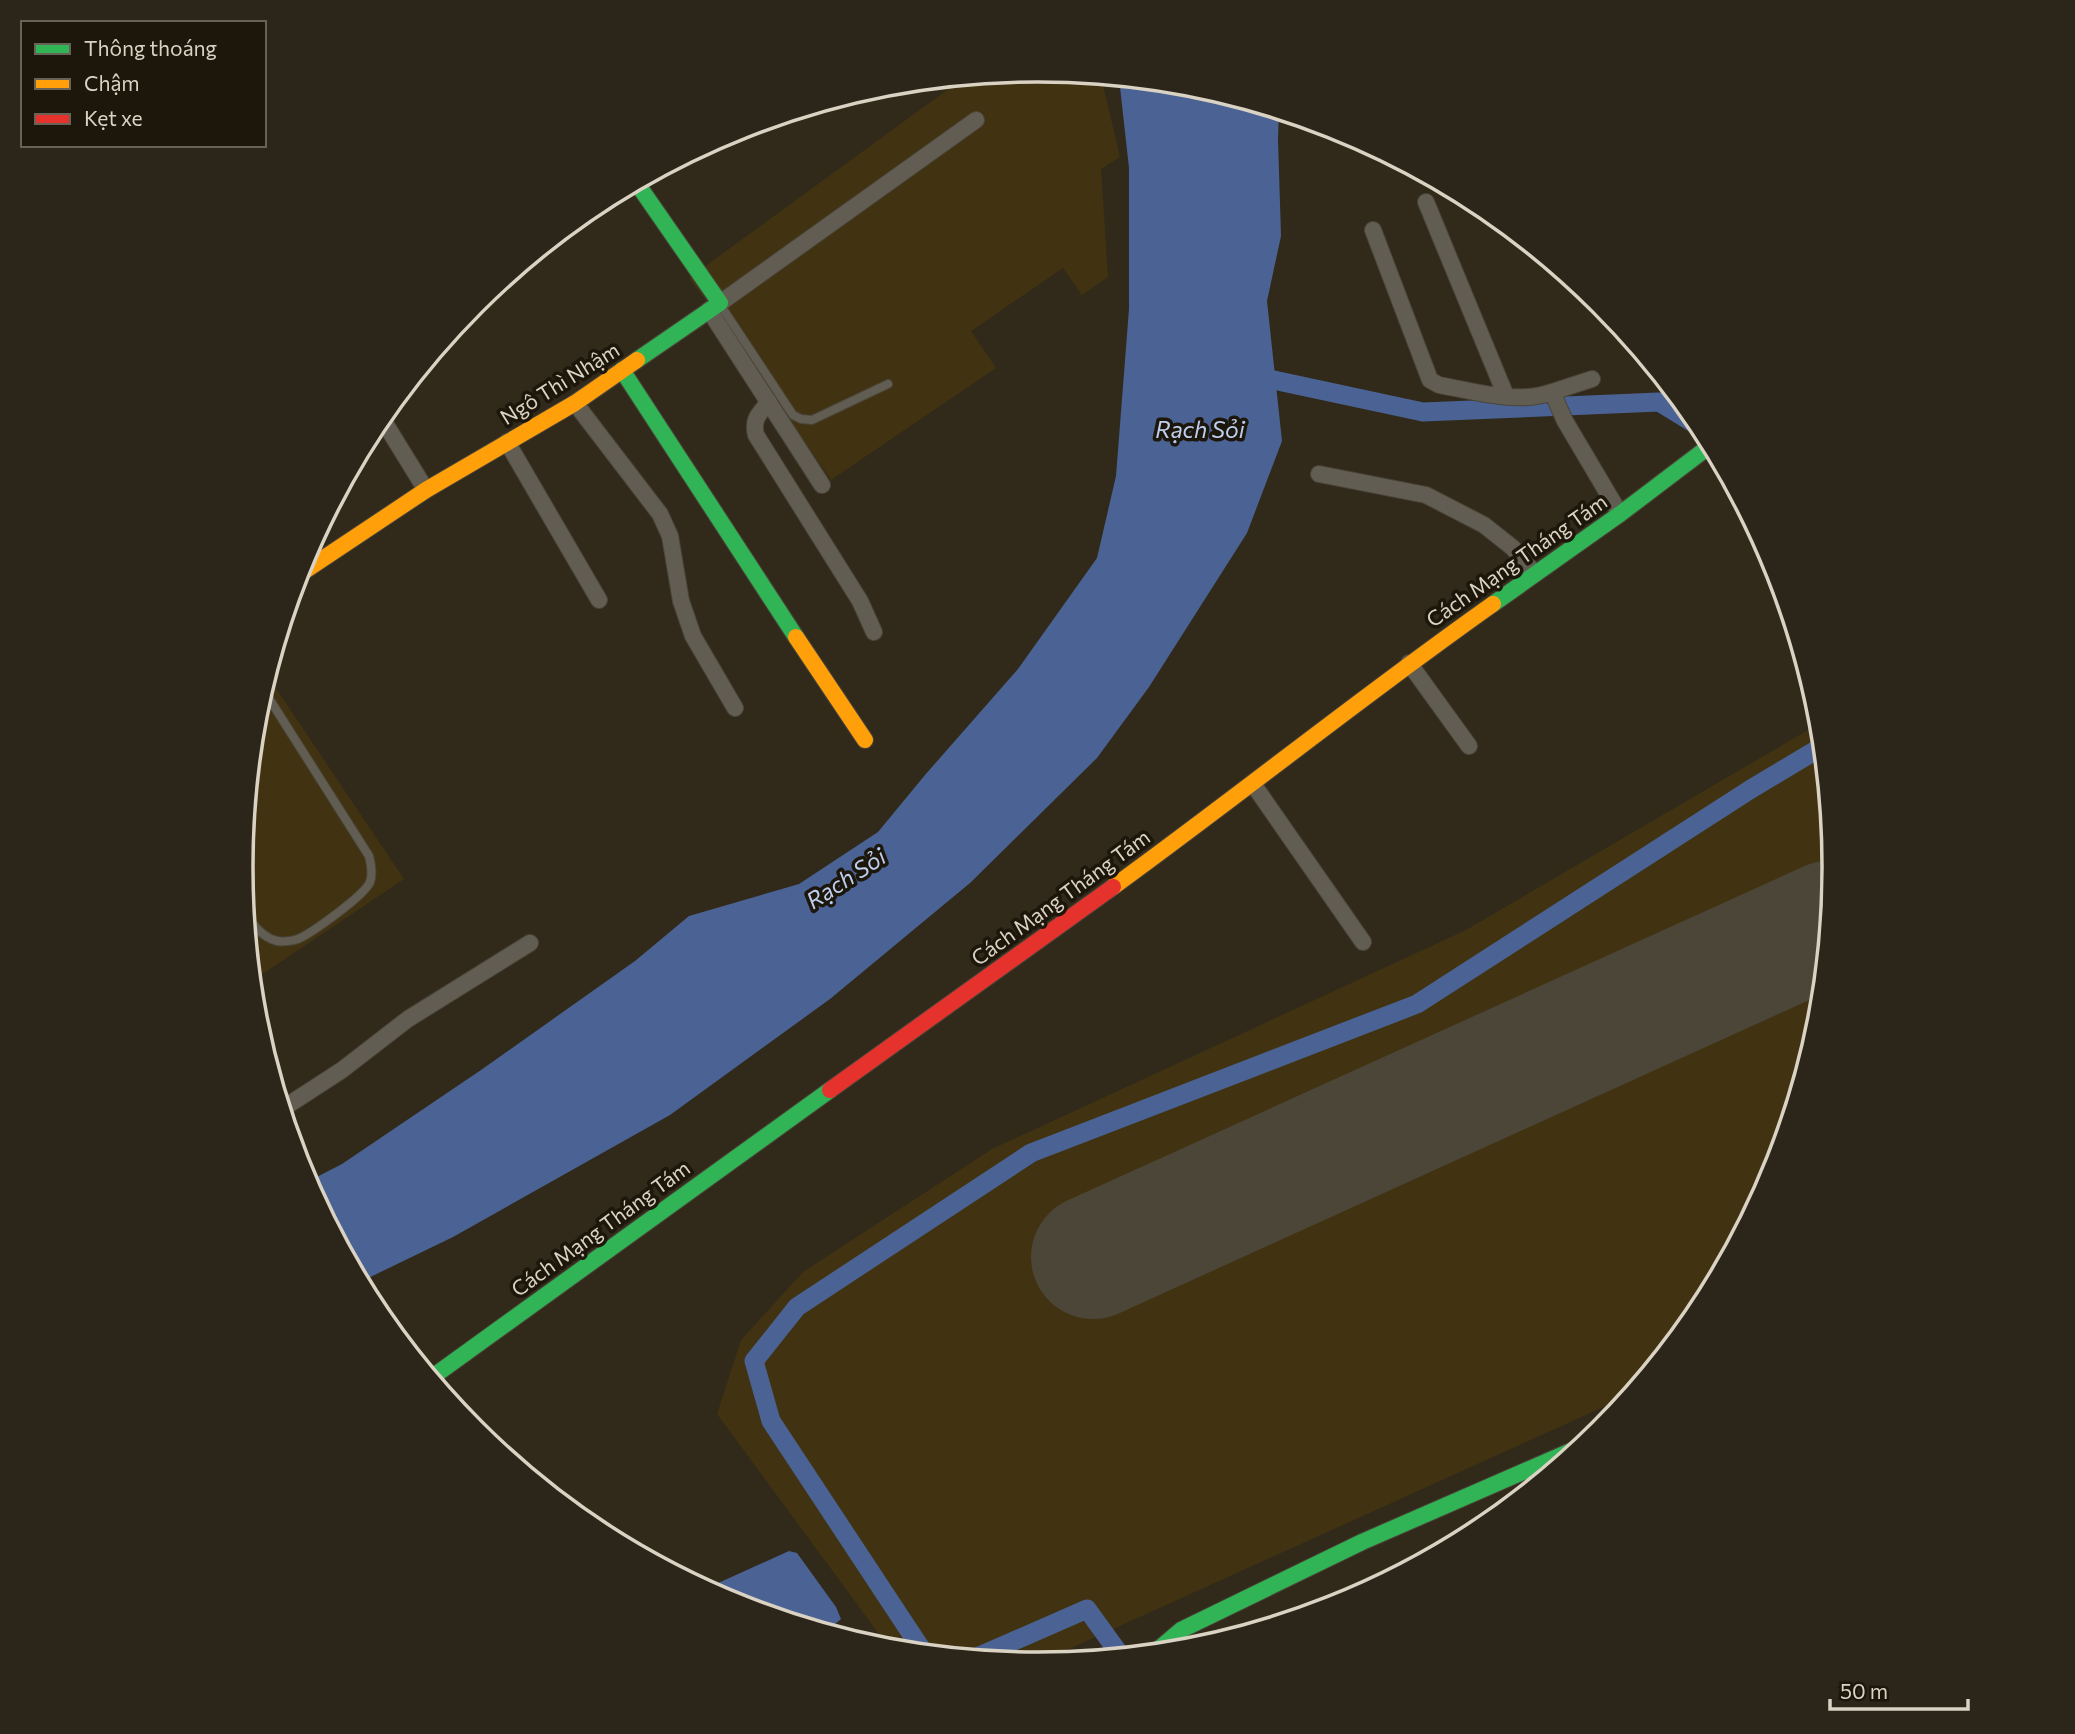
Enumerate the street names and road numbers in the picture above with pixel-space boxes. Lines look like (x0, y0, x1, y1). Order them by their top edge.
street label: Ngô Thì Nhậm (495, 336, 623, 429)
street label: Cách Mạng Tháng Tám (1421, 488, 1611, 632)
street label: Cách Mạng Tháng Tám (966, 824, 1154, 970)
street label: Cách Mạng Tháng Tám (506, 1155, 694, 1301)

